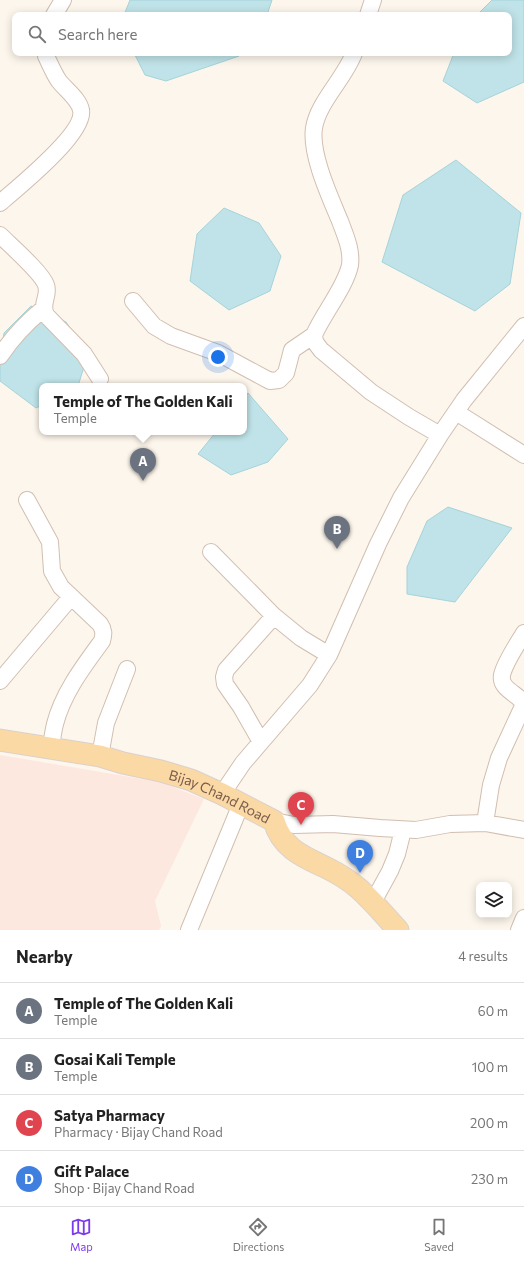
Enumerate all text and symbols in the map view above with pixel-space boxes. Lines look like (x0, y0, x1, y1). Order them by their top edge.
search box (12, 12, 512, 56)
icon: search (26, 23, 48, 45)
text: Search here (58, 25, 137, 43)
your location (208, 347, 228, 367)
popup (39, 383, 247, 435)
text: Temple of The Golden Kali (53, 392, 233, 410)
text: Temple (53, 410, 97, 426)
pin: A (130, 448, 156, 481)
pin: B (324, 516, 350, 549)
street label: Bijay Chand Road (167, 765, 273, 826)
pin: C (288, 792, 314, 825)
pin: D (347, 840, 373, 873)
map controls (476, 882, 512, 918)
button: layers (476, 882, 512, 918)
text: Nearby (16, 946, 73, 967)
text: 4 results (458, 948, 508, 964)
text: Temple of The Golden Kali (54, 994, 233, 1012)
text: A (24, 1003, 34, 1019)
text: 60 m (478, 1003, 508, 1019)
text: Temple (54, 1012, 97, 1028)
text: Gosai Kali Temple (54, 1050, 176, 1068)
text: B (25, 1059, 33, 1075)
text: 100 m (472, 1059, 508, 1075)
text: Temple (54, 1068, 97, 1084)
text: Satya Pharmacy (54, 1106, 165, 1124)
text: C (25, 1115, 33, 1131)
text: 200 m (470, 1115, 508, 1131)
text: Pharmacy · Bijay Chand Road (54, 1124, 223, 1140)
text: Gift Palace (54, 1162, 129, 1180)
text: D (24, 1171, 34, 1187)
text: 230 m (471, 1171, 508, 1187)
text: Shop · Bijay Chand Road (54, 1180, 194, 1196)
tab: Map (70, 1216, 93, 1253)
tab: Directions (233, 1216, 284, 1253)
tab: Saved (424, 1216, 454, 1253)

